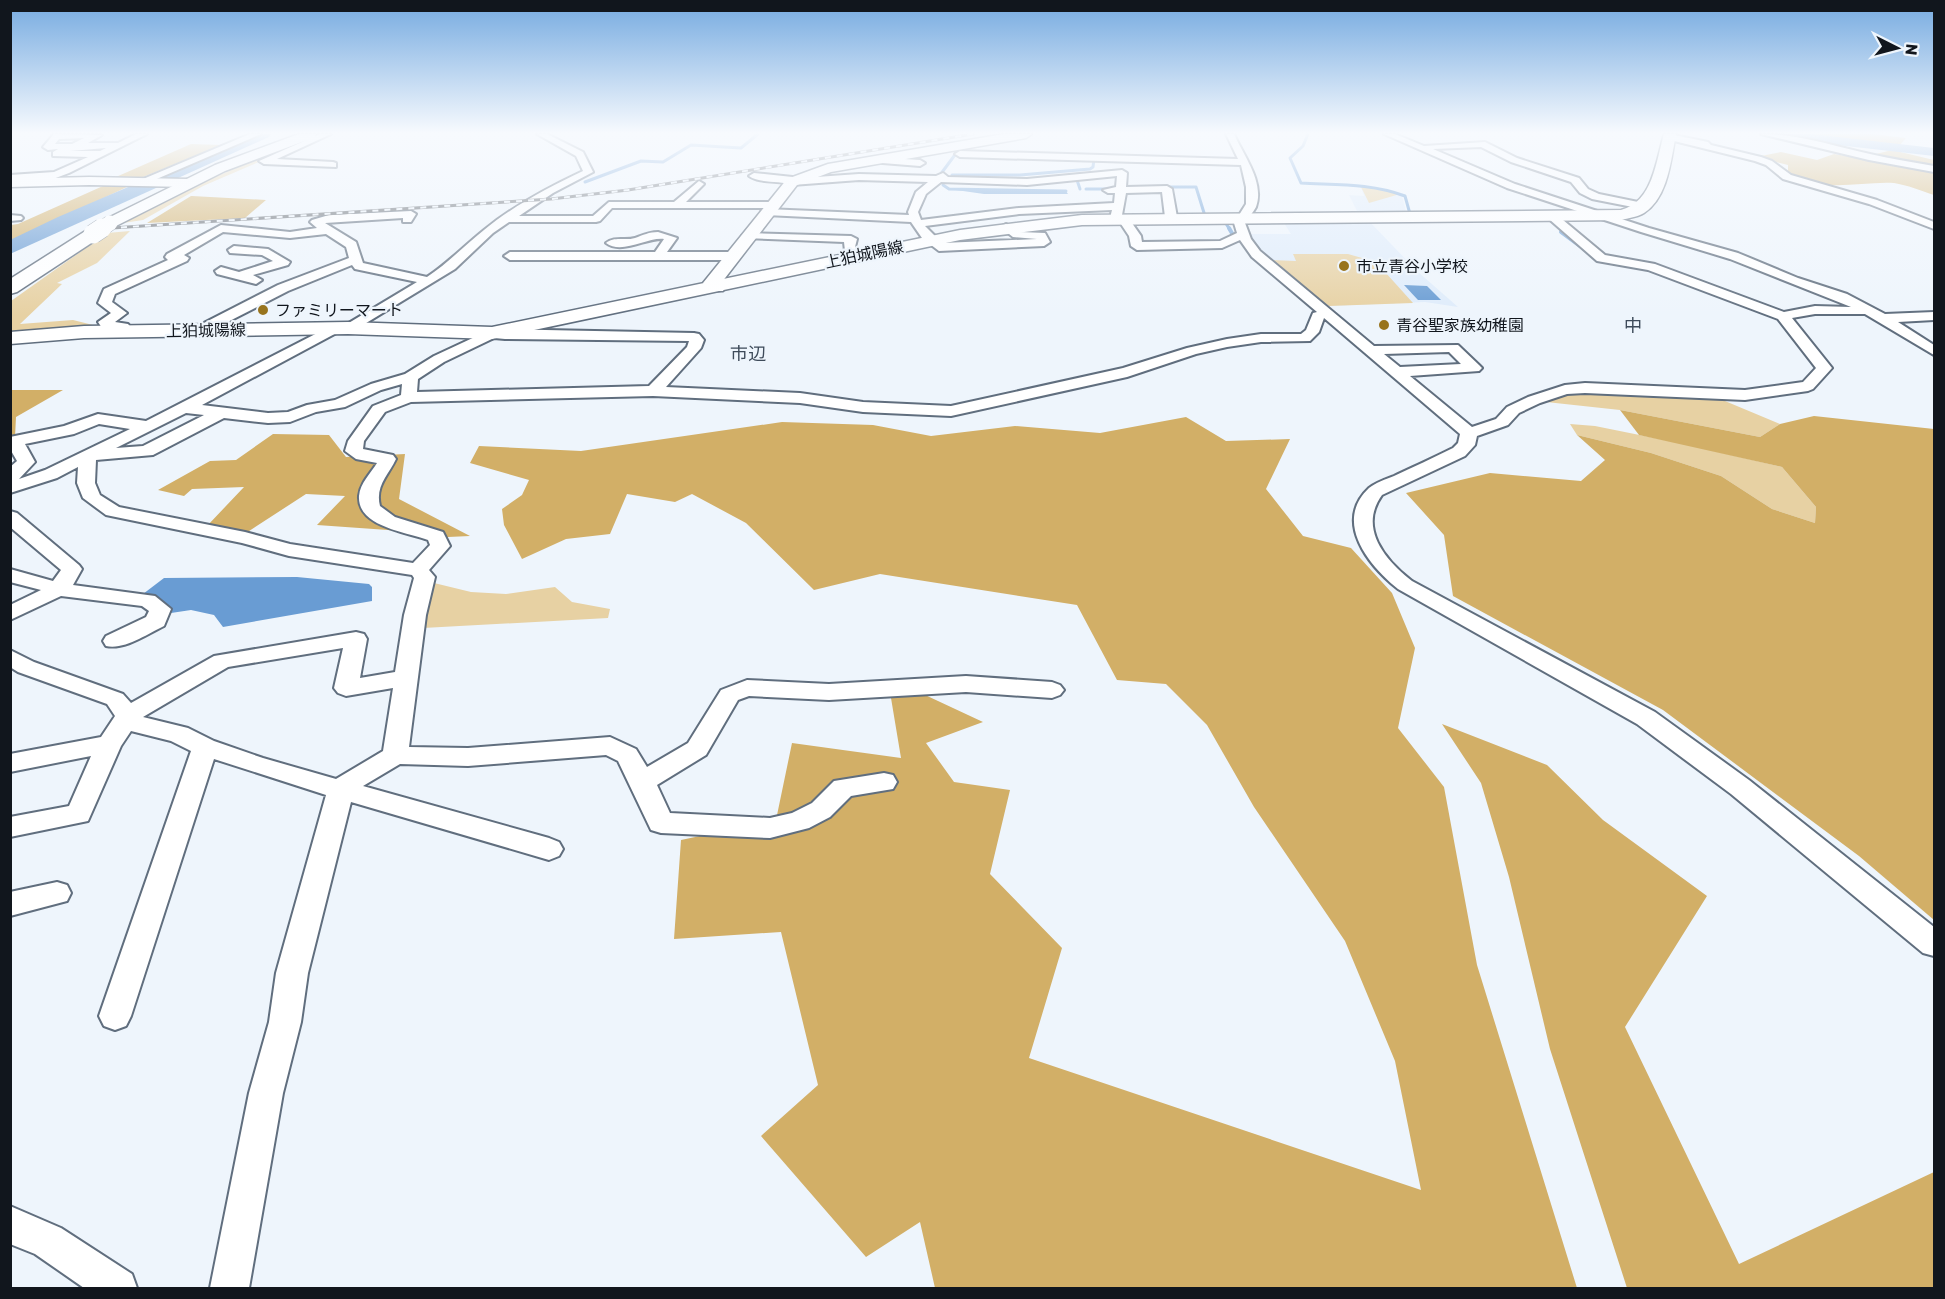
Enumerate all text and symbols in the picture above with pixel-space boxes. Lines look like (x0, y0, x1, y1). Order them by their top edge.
north arrow (1867, 18, 1927, 78)
text: N (1901, 43, 1921, 56)
street label: 上狛城陽線 (823, 237, 905, 272)
place label: 市立青谷小学校 (1356, 257, 1468, 276)
marker: 市立青谷小学校 (1337, 259, 1351, 273)
place label: ファミリーマート (275, 301, 403, 320)
marker: ファミリーマート (256, 303, 270, 317)
district label: 中 (1624, 315, 1642, 337)
place label: 青谷聖家族幼稚園 (1396, 316, 1524, 335)
marker: 青谷聖家族幼稚園 (1377, 318, 1391, 332)
street label: 上狛城陽線 (166, 320, 246, 341)
district label: 市辺 (730, 343, 766, 365)

